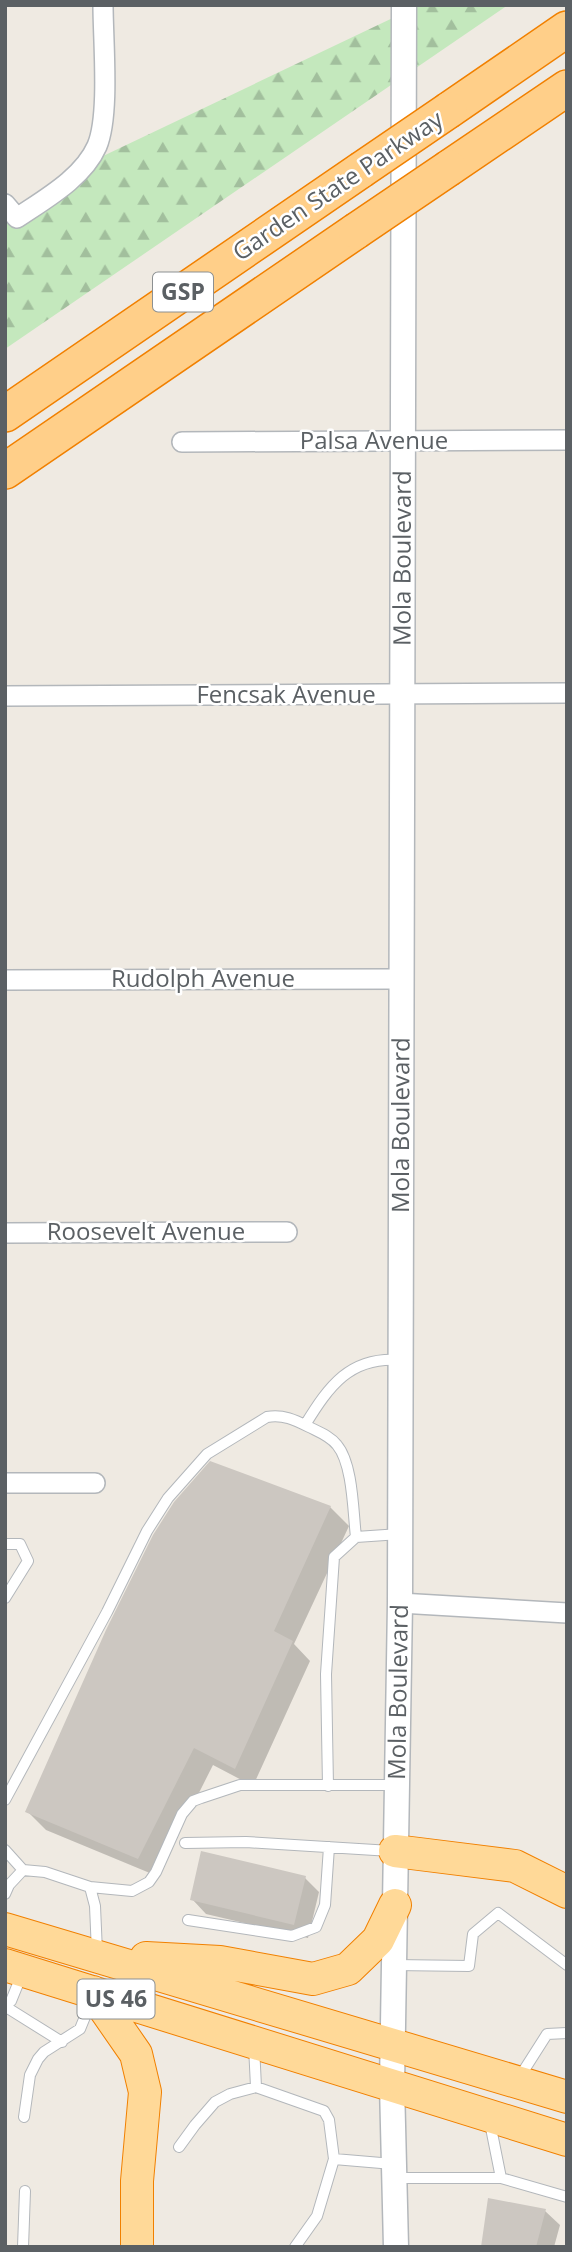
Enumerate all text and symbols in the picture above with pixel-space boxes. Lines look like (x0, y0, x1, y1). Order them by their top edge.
street label: Garden State Parkway (225, 101, 450, 268)
road number: GSP (153, 272, 213, 312)
street label: Palsa Avenue (300, 423, 448, 456)
street label: Mola Boulevard (384, 470, 418, 646)
street label: Fencsak Avenue (196, 677, 376, 710)
street label: Rudolph Avenue (111, 961, 295, 994)
street label: Mola Boulevard (383, 1037, 416, 1213)
street label: Roosevelt Avenue (47, 1214, 245, 1247)
street label: Mola Boulevard (379, 1604, 415, 1780)
road number: US 46 (78, 1980, 154, 2018)

